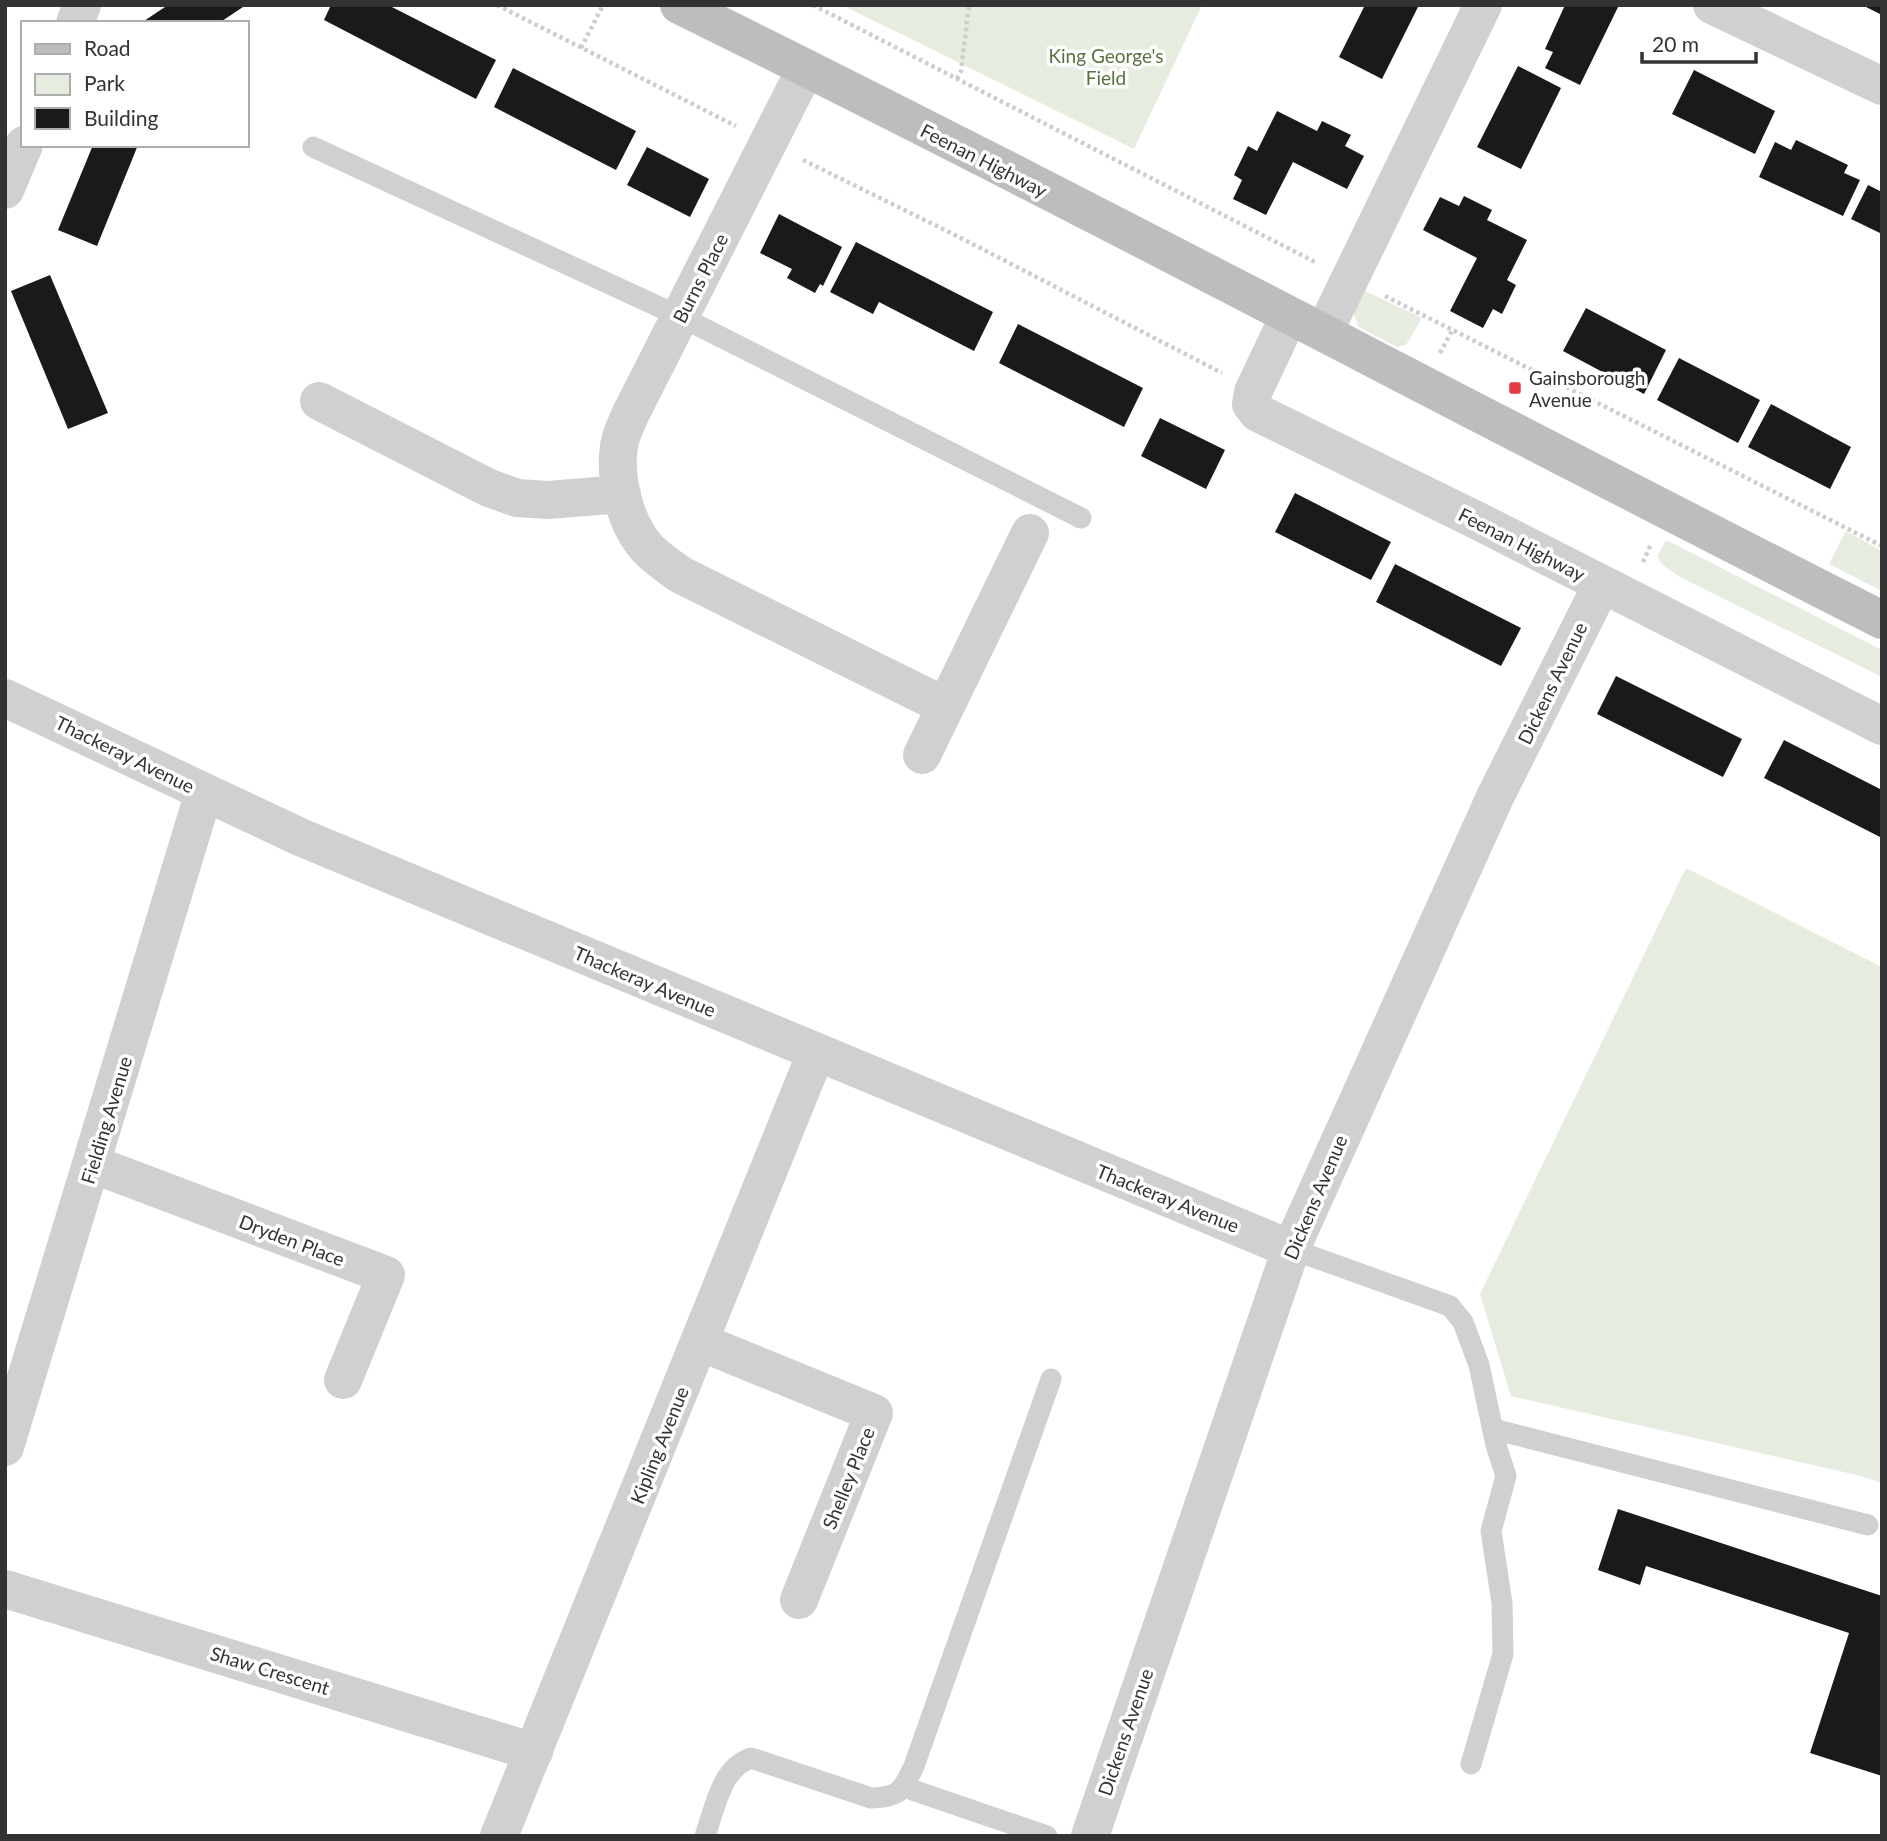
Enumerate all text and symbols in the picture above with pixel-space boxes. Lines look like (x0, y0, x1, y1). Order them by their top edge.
legend (21, 21, 248, 147)
scale bar (1642, 21, 1756, 65)
text: 20 m (1652, 31, 1699, 56)
text: Road (84, 35, 131, 60)
park label: King George's Field (1048, 44, 1164, 89)
text: Park (84, 70, 125, 95)
text: Building (84, 105, 159, 130)
street label: Feenan Highway (917, 118, 1051, 202)
street label: Burns Place (668, 229, 732, 327)
place label: Gainsborough Avenue (1529, 366, 1645, 411)
marker: Gainsborough Avenue (1507, 380, 1523, 396)
street label: Feenan Highway (1455, 502, 1589, 586)
street label: Dickens Avenue (1513, 618, 1591, 748)
street label: Thackeray Avenue (52, 710, 198, 798)
street label: Thackeray Avenue (571, 941, 719, 1021)
street label: Fielding Avenue (76, 1053, 136, 1187)
street label: Dickens Avenue (1278, 1131, 1352, 1263)
street label: Thackeray Avenue (1093, 1159, 1243, 1237)
street label: Dryden Place (236, 1209, 348, 1271)
street label: Kipling Avenue (625, 1383, 693, 1507)
street label: Shelley Place (817, 1424, 879, 1532)
street label: Shaw Crescent (208, 1641, 332, 1699)
street label: Dickens Avenue (1092, 1665, 1158, 1799)

